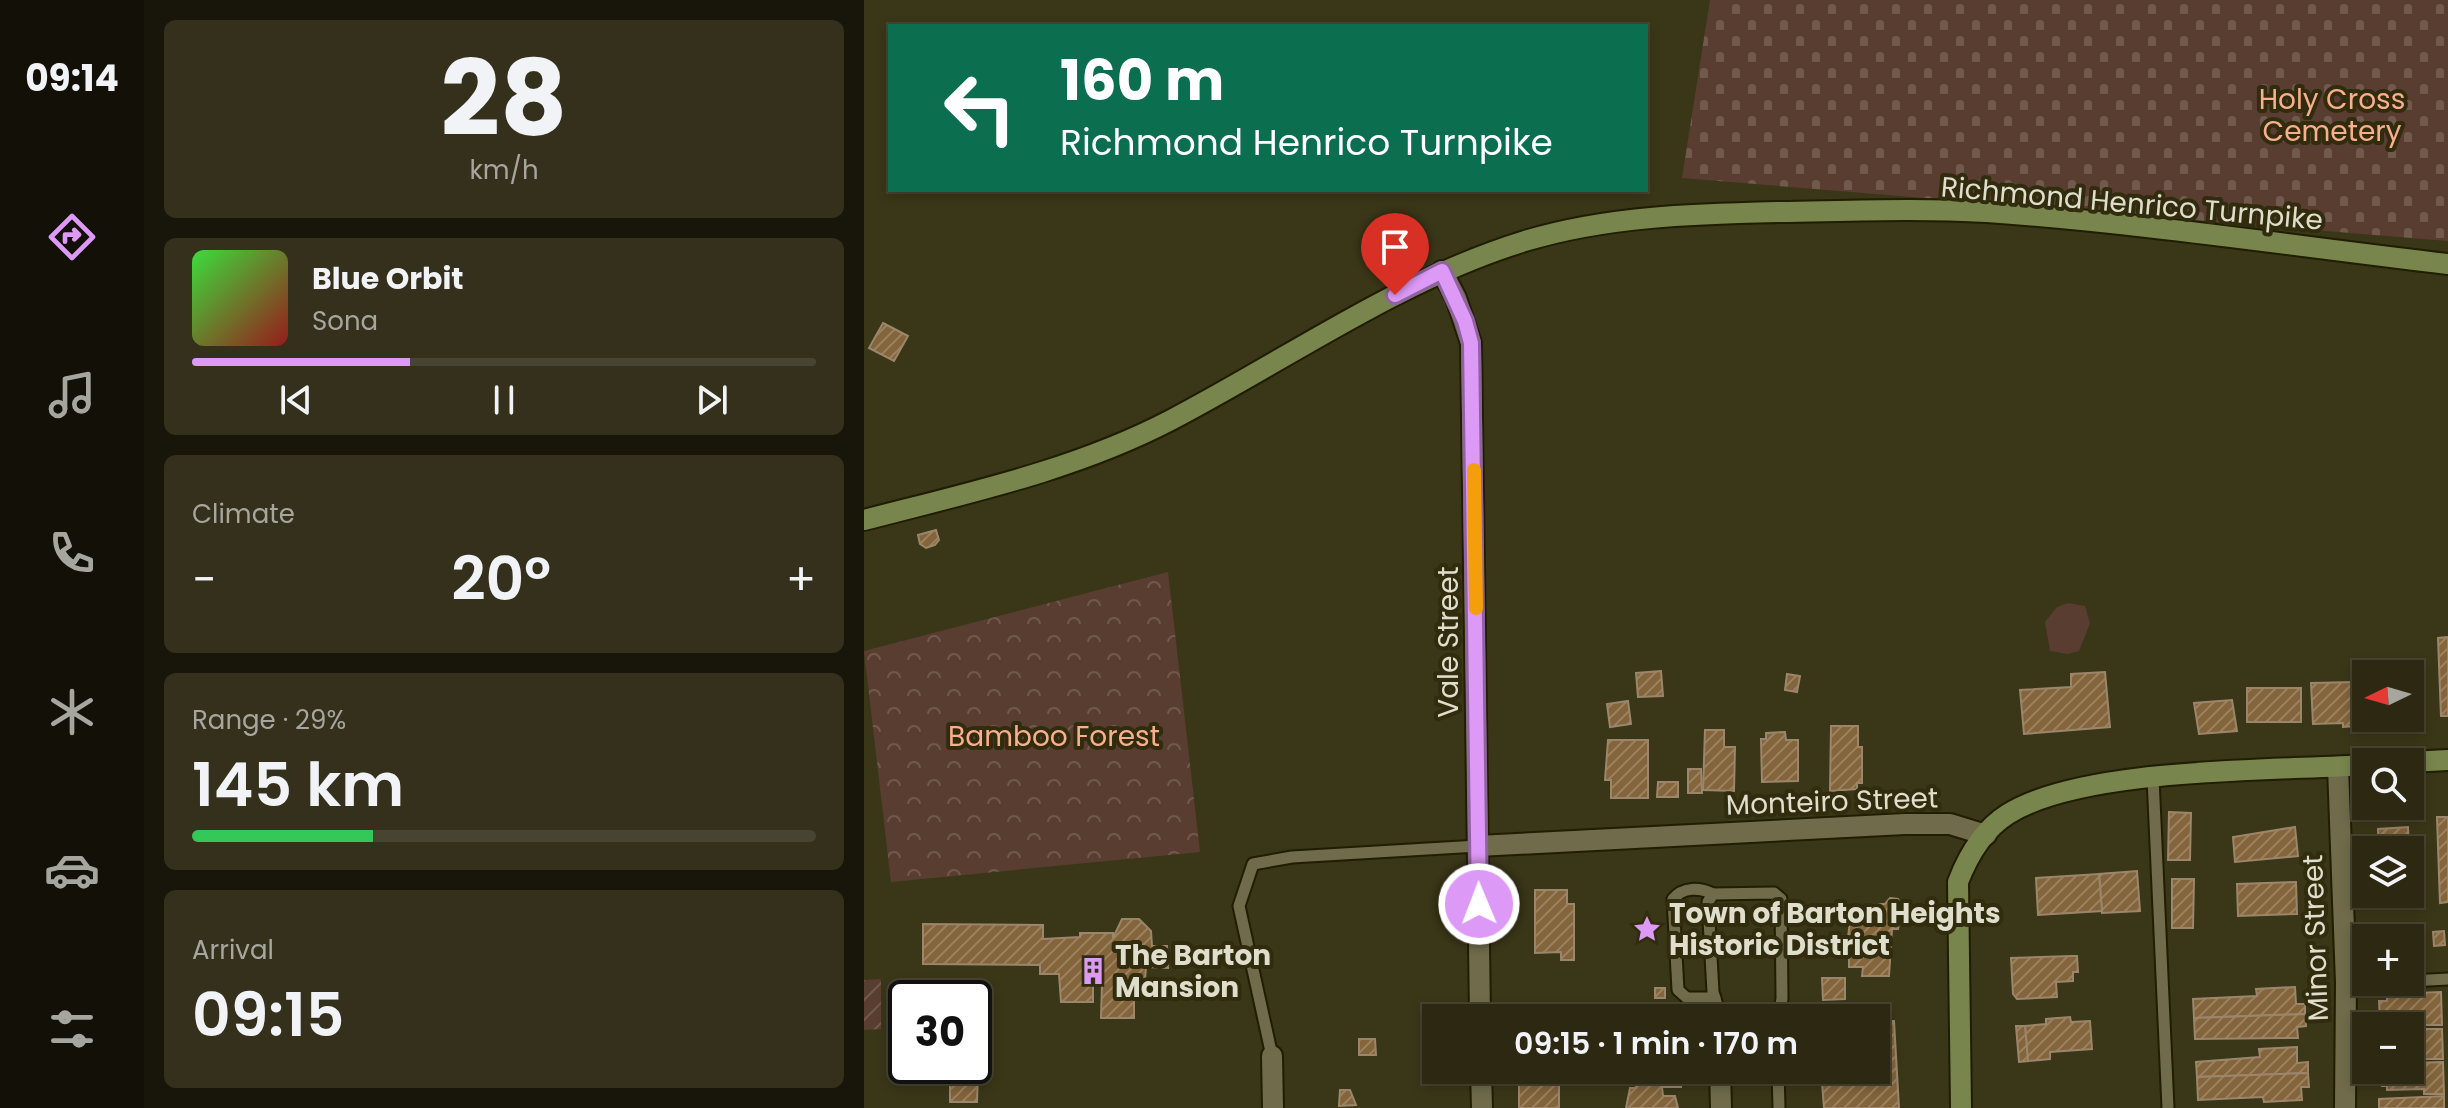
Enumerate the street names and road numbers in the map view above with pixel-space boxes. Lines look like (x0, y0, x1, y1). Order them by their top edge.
street label: Richmond Henrico Turnpike (1939, 167, 2325, 240)
street label: Vale Street (1429, 566, 1468, 718)
street label: Monteiro Street (1725, 778, 1939, 825)
street label: Minor Street (2293, 854, 2338, 1022)

